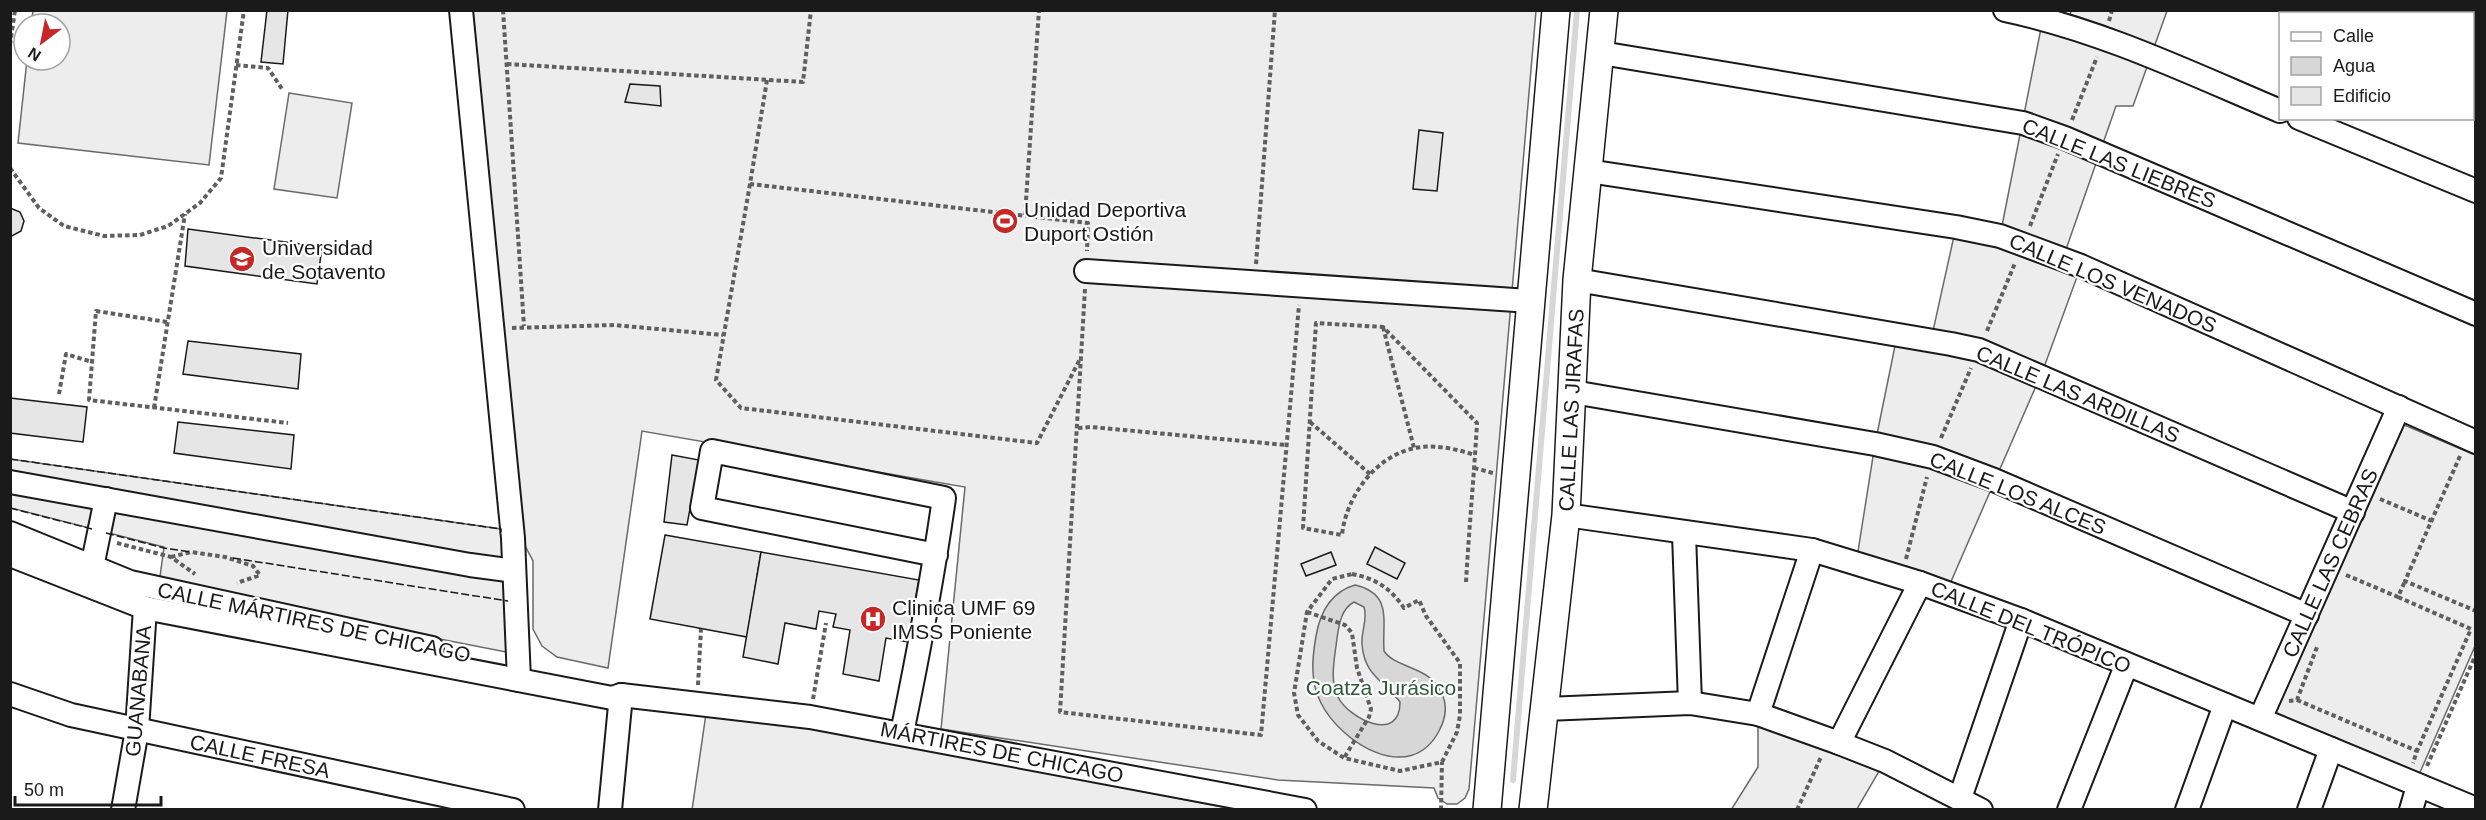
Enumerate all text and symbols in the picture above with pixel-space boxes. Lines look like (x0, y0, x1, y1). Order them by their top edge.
north arrow (12, 12, 72, 72)
legend (2279, 12, 2474, 120)
text: Calle (2333, 26, 2374, 46)
text: N (25, 44, 44, 65)
text: Agua (2333, 56, 2376, 76)
text: Edificio (2333, 86, 2391, 106)
street label: CALLE LAS LIEBRES (2019, 114, 2219, 212)
place label: Unidad Deportiva Duport Ostión (1024, 198, 1187, 245)
sports icon: Unidad Deportiva Duport Ostión (990, 206, 1020, 236)
street label: CALLE LOS VENADOS (2006, 229, 2220, 337)
place label: Universidad de Sotavento (262, 236, 386, 283)
school or university icon: Universidad de Sotavento (227, 244, 257, 274)
street label: CALLE LAS JIRAFAS (1554, 308, 1588, 512)
street label: CALLE LAS ARDILLAS (1973, 341, 2183, 447)
street label: CALLE LOS ALCES (1927, 447, 2109, 539)
street label: CALLE LAS CEBRAS (2278, 465, 2382, 661)
street label: CALLE DEL TRÓPICO (1928, 576, 2134, 678)
street label: CALLE MÁRTIRES DE CHICAGO (155, 578, 473, 666)
place label: Clinica UMF 69 IMSS Poniente (892, 596, 1036, 643)
hospital icon: Clinica UMF 69 IMSS Poniente (858, 604, 888, 634)
street label: GUANABANA (121, 624, 155, 758)
park label: Coatza Jurásico (1306, 676, 1456, 699)
street label: MÁRTIRES DE CHICAGO (879, 717, 1125, 787)
street label: CALLE FRESA (188, 730, 332, 782)
scale bar (15, 769, 160, 807)
text: 50 m (24, 780, 64, 800)

